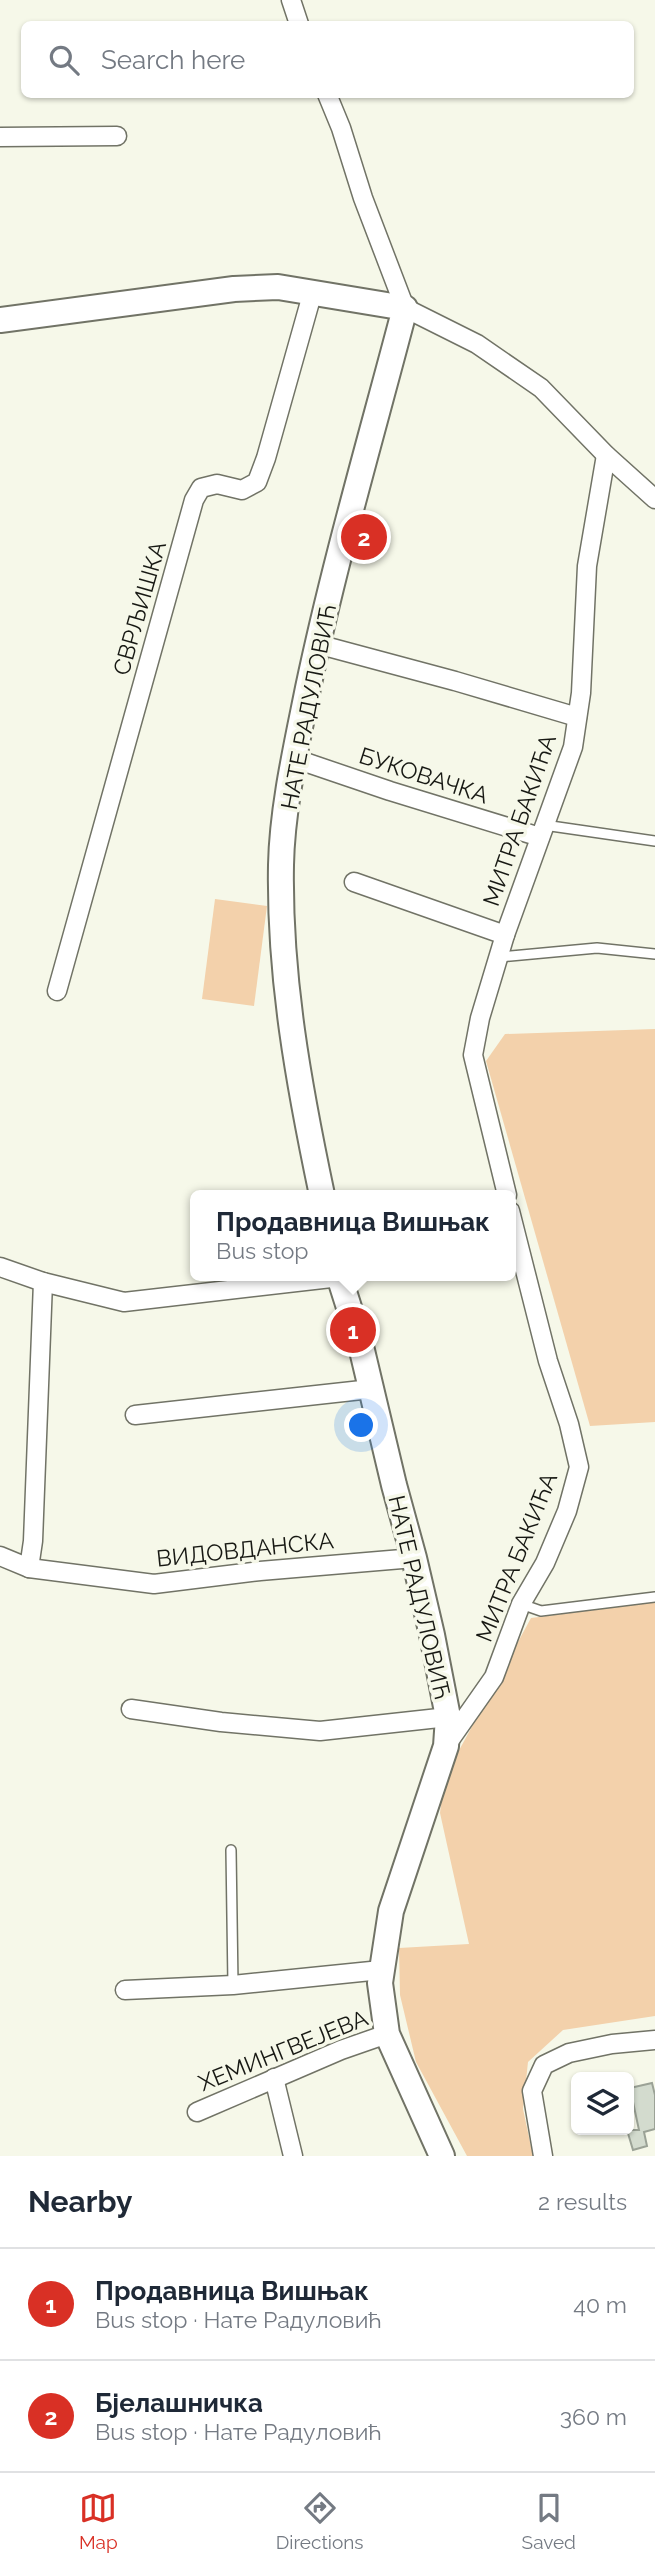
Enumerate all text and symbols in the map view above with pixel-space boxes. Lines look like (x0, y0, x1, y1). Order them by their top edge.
search box (21, 21, 634, 98)
icon: search (45, 41, 83, 79)
text: Search here (101, 45, 245, 75)
pin: 2 (341, 511, 387, 563)
street label: СВРЉИШКА (107, 537, 171, 678)
street label: НАТЕ РАДУЛОВИЋ (275, 602, 341, 812)
street label: МИТРА БАКИЋА (477, 730, 561, 909)
street label: БУКОВАЧКА (356, 741, 492, 809)
popup (190, 1190, 516, 1281)
text: Продавница Вишњак (216, 1207, 490, 1237)
text: Bus stop (216, 1237, 309, 1264)
pin: 1 (330, 1304, 376, 1356)
your location (344, 1408, 378, 1442)
street label: МИТРА БАКИЋА (470, 1468, 562, 1645)
street label: НАТЕ РАДУЛОВИЋ (383, 1492, 457, 1702)
street label: ВИДОВДАНСКА (155, 1526, 335, 1572)
street label: ХЕМИНГВЕЈЕВА (195, 2004, 372, 2096)
map controls (571, 2072, 634, 2135)
button: layers (571, 2072, 634, 2135)
text: Nearby (28, 2184, 132, 2219)
text: 2 results (538, 2188, 627, 2215)
text: Продавница Вишњак (95, 2276, 369, 2306)
text: 1 (45, 2291, 57, 2318)
text: 40 m (573, 2291, 627, 2318)
text: Bus stop · Нате Радуловић (95, 2306, 382, 2333)
text: Бјелашничка (95, 2388, 263, 2418)
text: 2 (45, 2403, 57, 2430)
text: 360 m (560, 2403, 627, 2430)
text: Bus stop · Нате Радуловић (95, 2418, 382, 2445)
tab: Map (79, 2489, 118, 2553)
tab: Directions (276, 2489, 364, 2553)
tab: Saved (522, 2489, 576, 2553)

